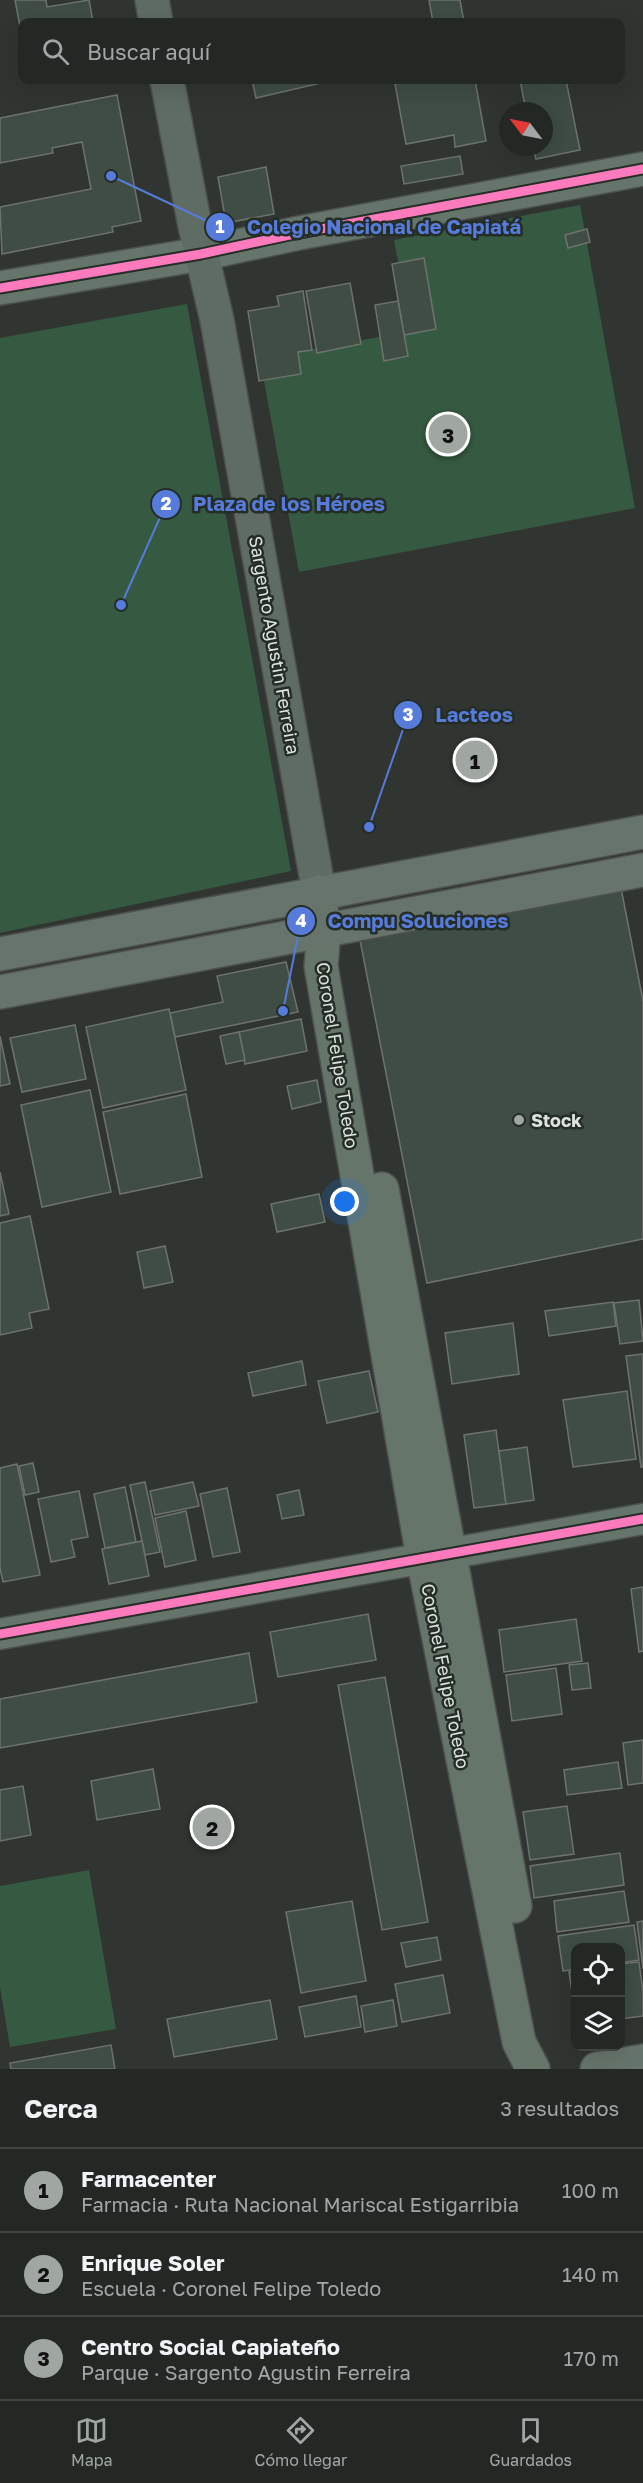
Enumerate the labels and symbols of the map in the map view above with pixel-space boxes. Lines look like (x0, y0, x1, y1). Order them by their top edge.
north arrow (499, 102, 553, 156)
callout: Colegio Nacional de Capiatá (205, 208, 533, 246)
text: Colegio Nacional de Capiatá (247, 214, 521, 238)
text: 1 (215, 215, 225, 237)
pin: 3 (428, 412, 468, 456)
callout: Plaza de los Héroes (151, 485, 397, 523)
text: Plaza de los Héroes (193, 491, 385, 515)
text: 2 (161, 492, 172, 514)
street label: Sargento Agustin Ferreira (245, 534, 305, 756)
callout: Lacteos (393, 696, 524, 734)
text: Lacteos (435, 702, 513, 726)
text: 3 (403, 703, 414, 725)
pin: 1 (456, 738, 494, 783)
callout: Compu Soluciones (286, 902, 521, 940)
text: Compu Soluciones (328, 908, 508, 932)
text: 4 (295, 909, 307, 931)
street label: Coronel Felipe Toledo (312, 960, 364, 1150)
place label: Stock (531, 1109, 582, 1131)
marker: Stock (512, 1113, 526, 1127)
your location (330, 1187, 359, 1216)
street label: Coronel Felipe Toledo (417, 1582, 475, 1770)
pin: 2 (192, 1804, 232, 1850)

